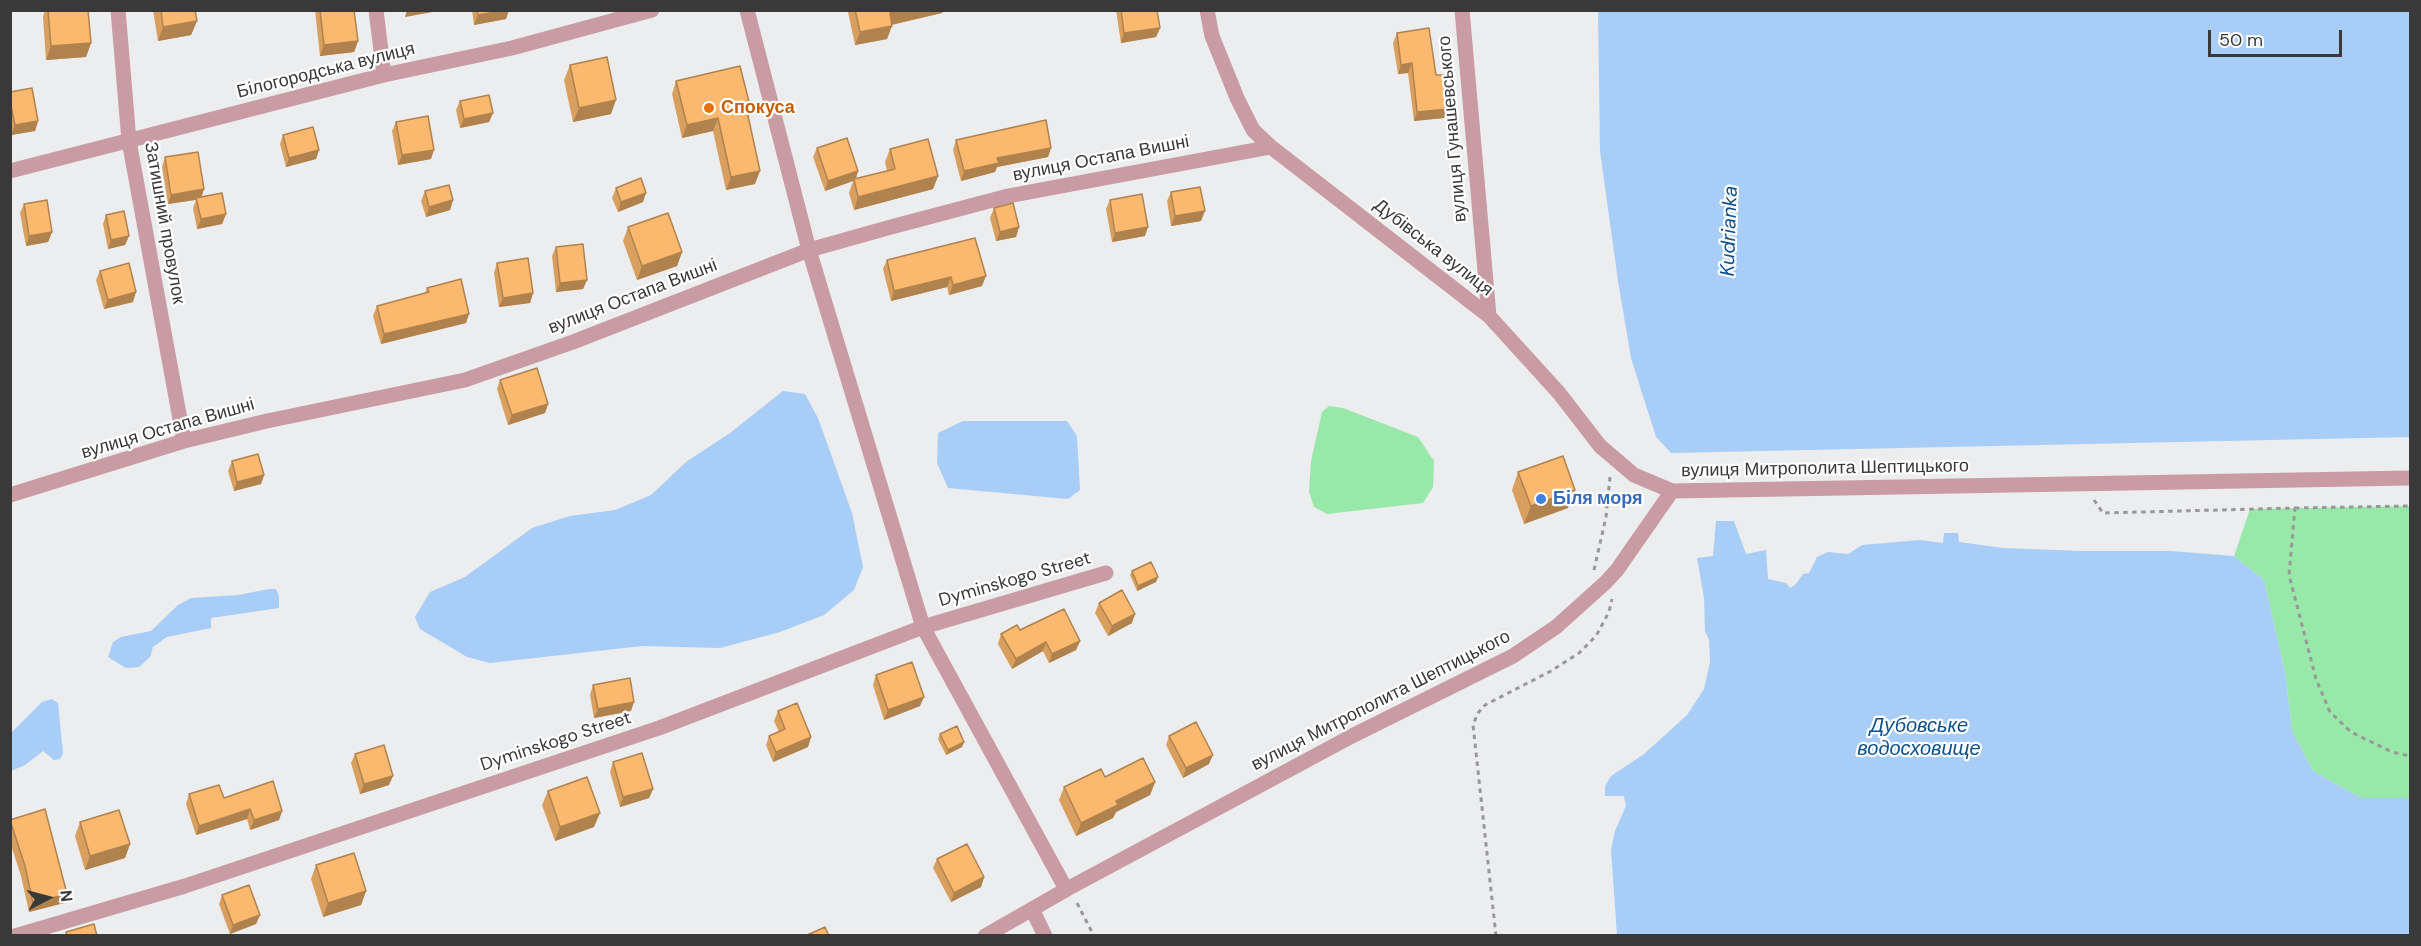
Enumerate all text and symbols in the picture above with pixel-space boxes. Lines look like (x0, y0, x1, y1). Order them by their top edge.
scale bar (2211, 18, 2344, 56)
text: 50 m (2219, 28, 2263, 52)
street label: вулиця Гунашевського (1434, 35, 1472, 223)
street label: Білогородська вулиця (235, 38, 417, 104)
place label: Спокуса (721, 97, 795, 119)
marker: Спокуса (702, 101, 716, 115)
street label: вулиця Остапа Вишні (1011, 131, 1191, 187)
street label: Затишний провулок (139, 140, 189, 306)
water label: Kudrianka (1716, 185, 1744, 277)
street label: Дубівська вулиця (1369, 195, 1497, 301)
street label: вулиця Остапа Вишні (545, 255, 721, 339)
street label: вулиця Остапа Вишні (79, 394, 257, 464)
street label: вулиця Митрополита Шептицького (1681, 456, 1969, 482)
place label: Біля моря (1553, 488, 1642, 510)
marker: Біля моря (1534, 492, 1548, 506)
street label: Dyminskogo Street (937, 548, 1093, 612)
street label: вулиця Митрополита Шептицького (1248, 626, 1514, 776)
street label: Dyminskogo Street (478, 707, 634, 777)
water label: Дубовське водосховище (1857, 715, 1981, 762)
north arrow (18, 868, 78, 928)
text: N (55, 889, 77, 903)

